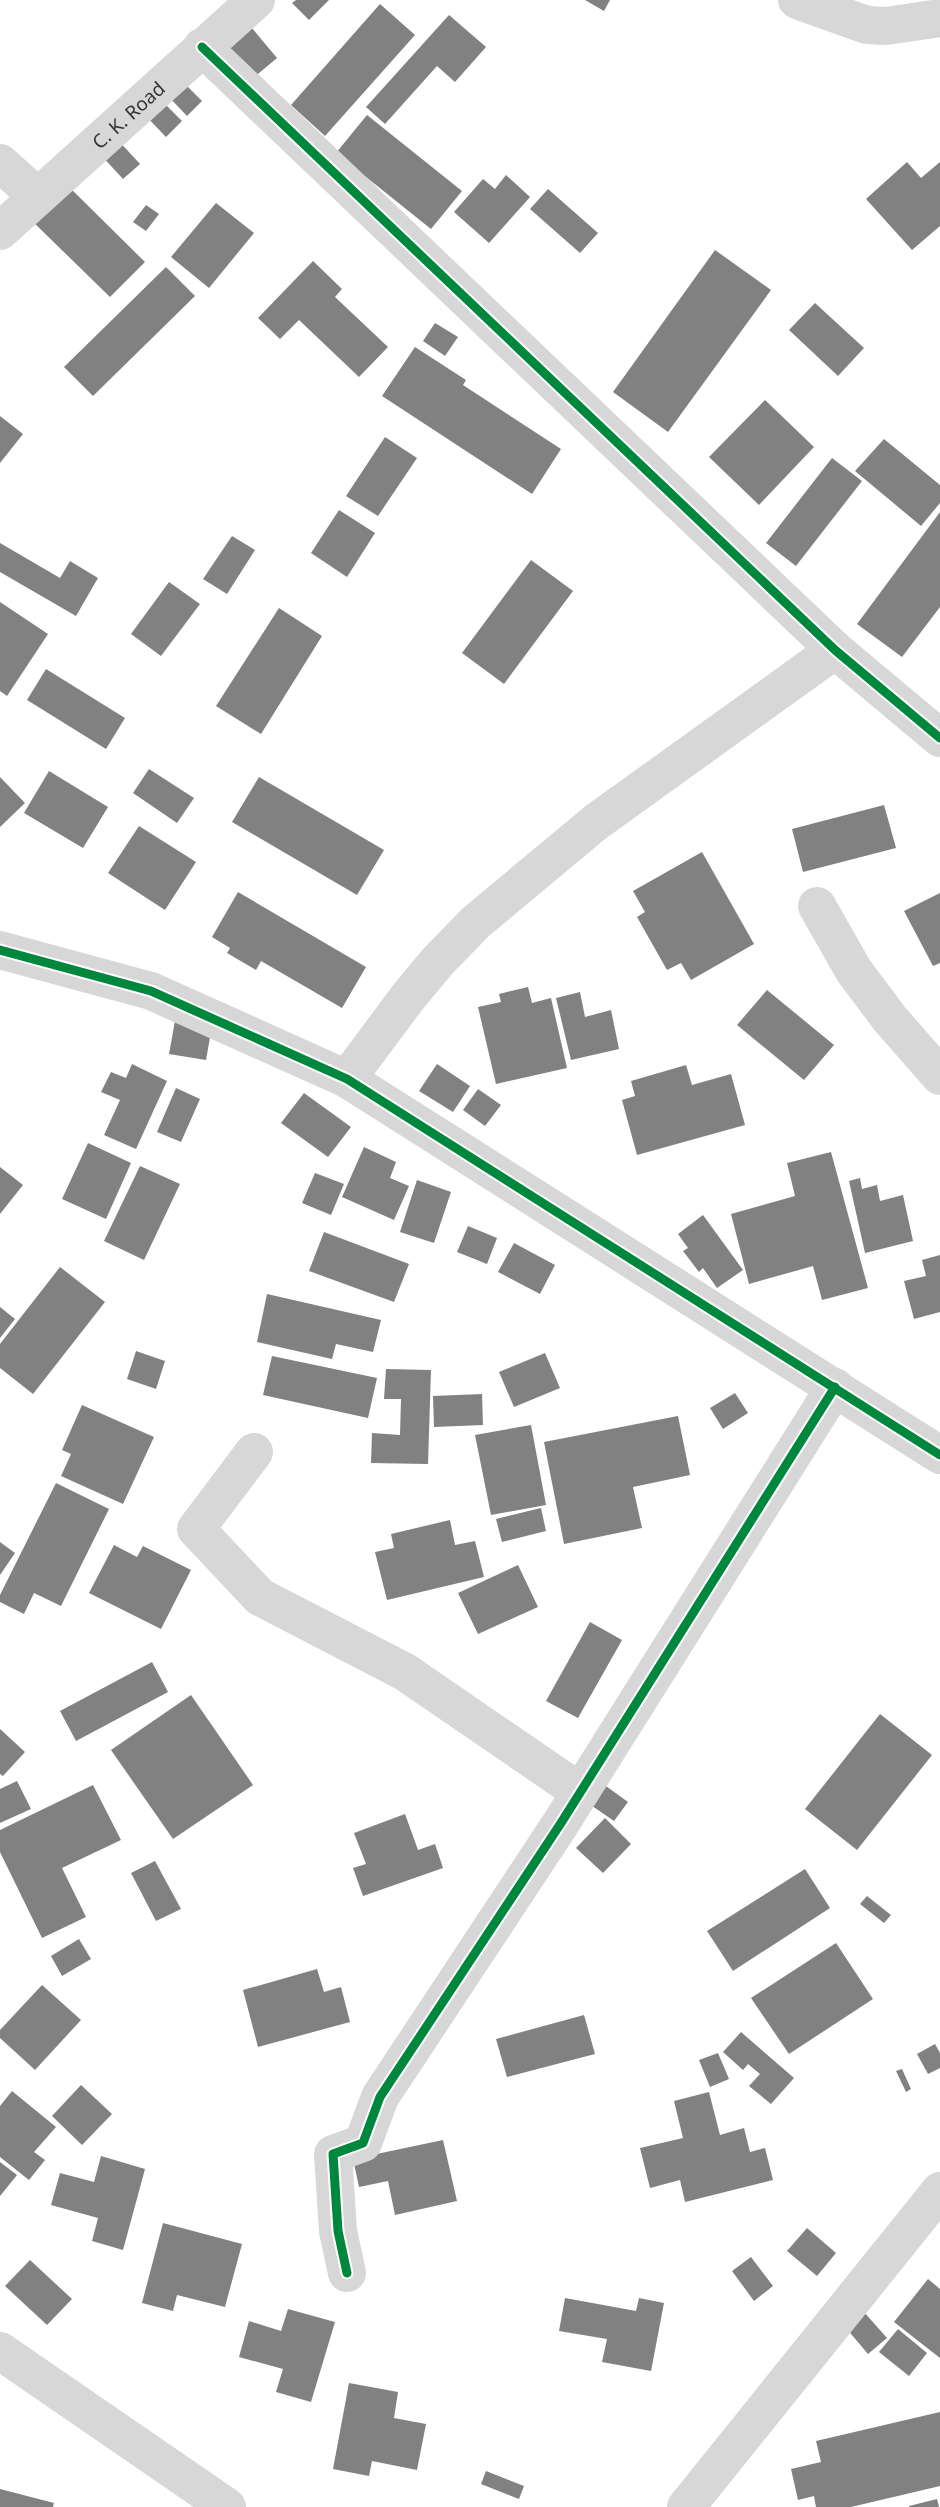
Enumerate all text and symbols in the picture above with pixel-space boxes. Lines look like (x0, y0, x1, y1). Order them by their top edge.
street label: C. K. Road (86, 75, 170, 155)

